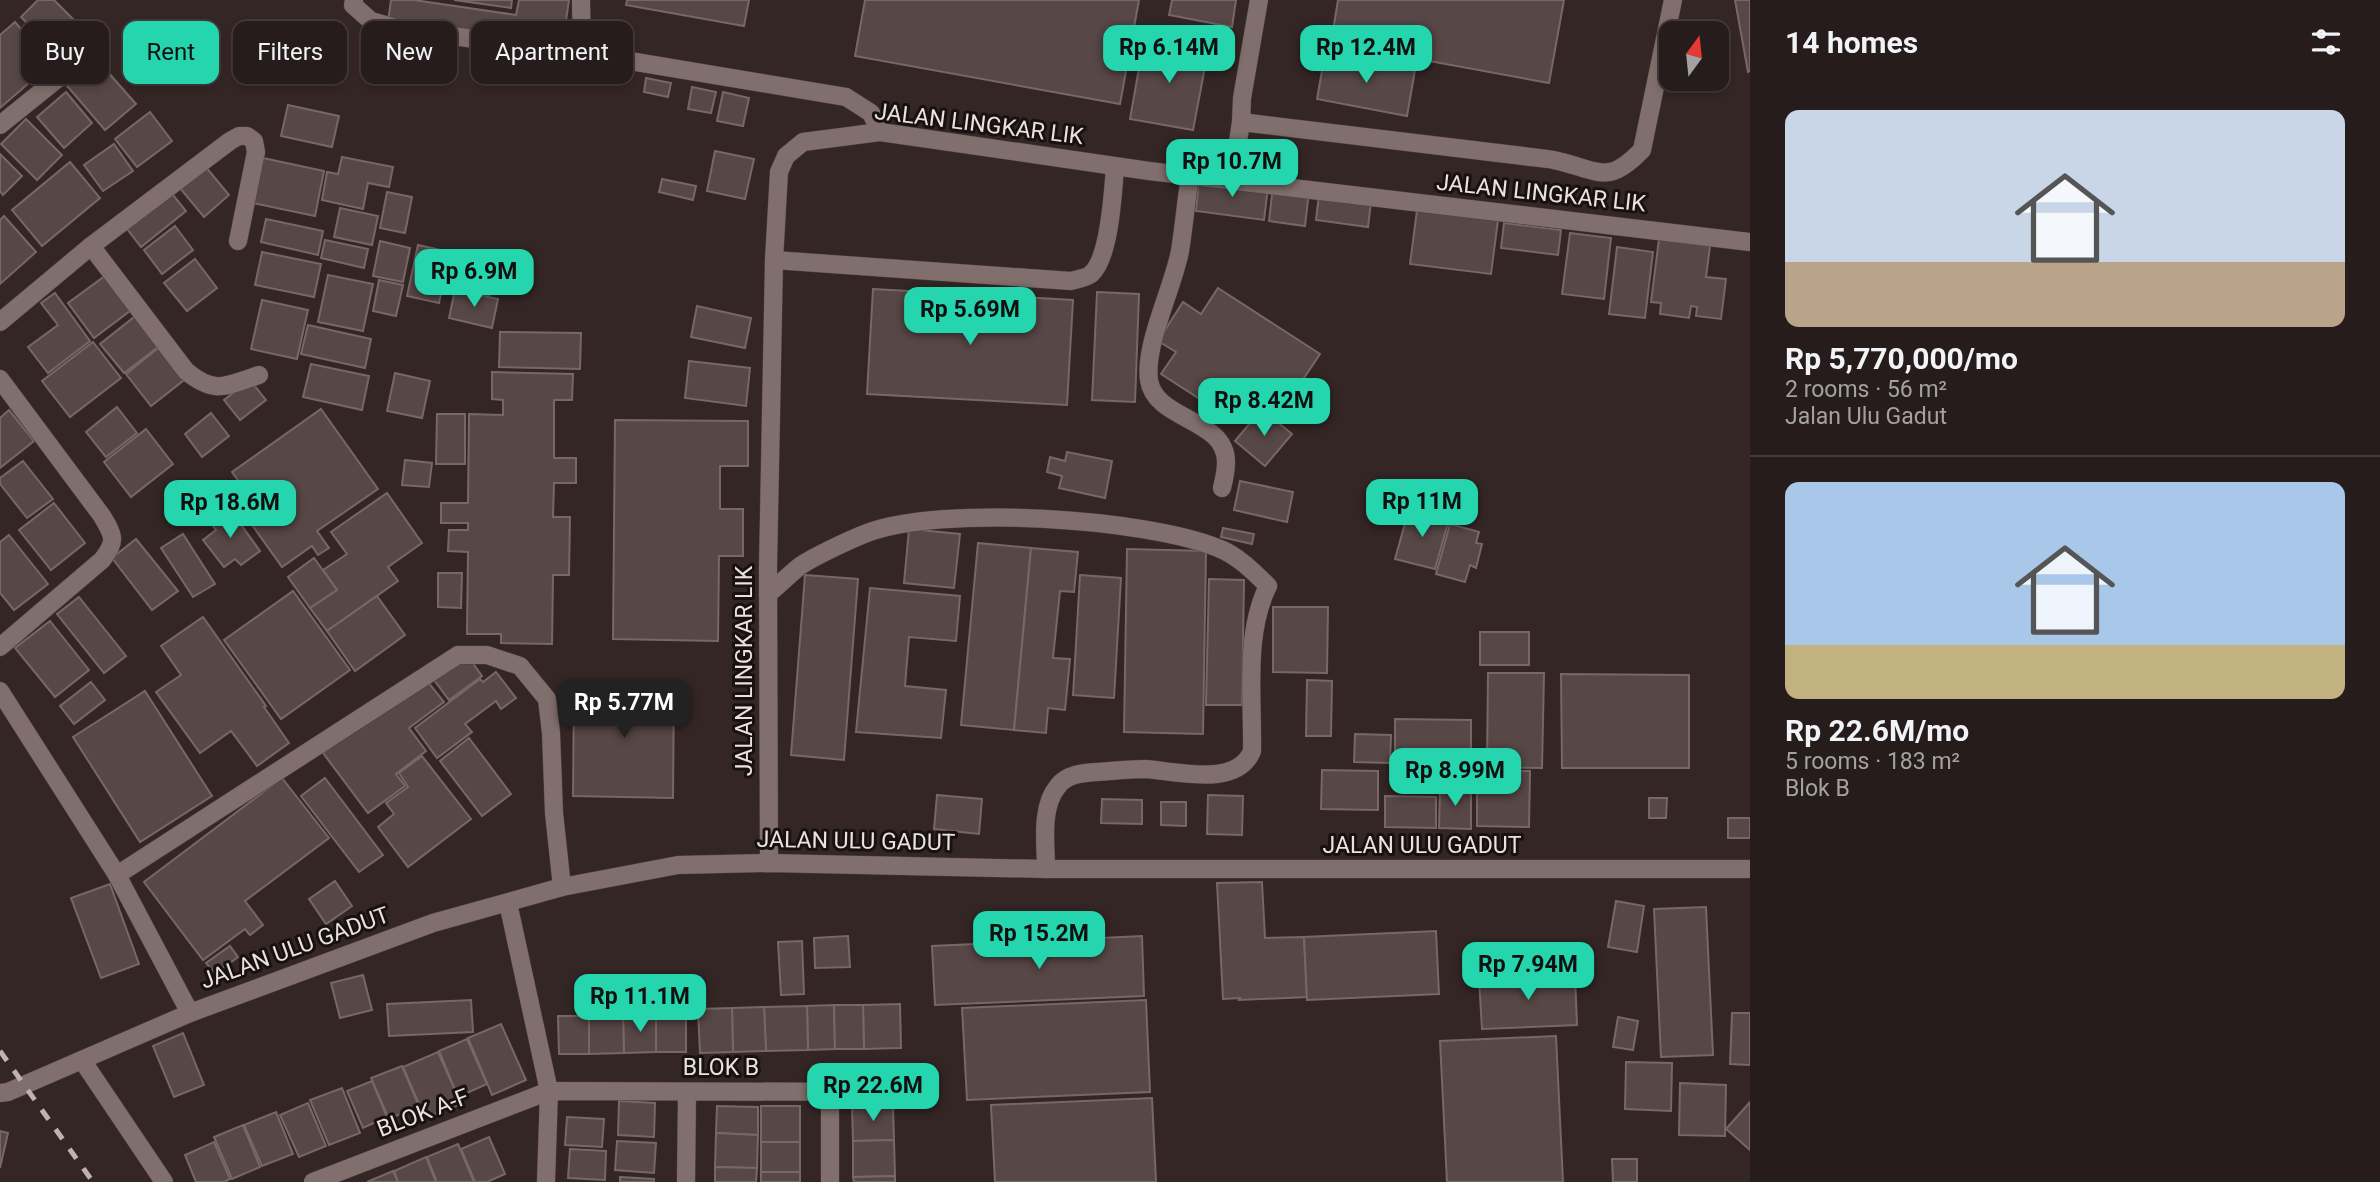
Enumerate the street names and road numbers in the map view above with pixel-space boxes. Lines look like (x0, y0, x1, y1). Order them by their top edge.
street label: JALAN LINGKAR LIK (873, 98, 1086, 150)
street label: JALAN LINGKAR LIK (1435, 169, 1648, 217)
street label: JALAN LINGKAR LIK (731, 565, 758, 776)
street label: JALAN ULU GADUT (756, 826, 956, 856)
street label: JALAN ULU GADUT (1323, 832, 1522, 859)
street label: JALAN ULU GADUT (197, 901, 393, 995)
street label: BLOK B (683, 1054, 759, 1081)
street label: BLOK A-F (373, 1083, 473, 1143)

